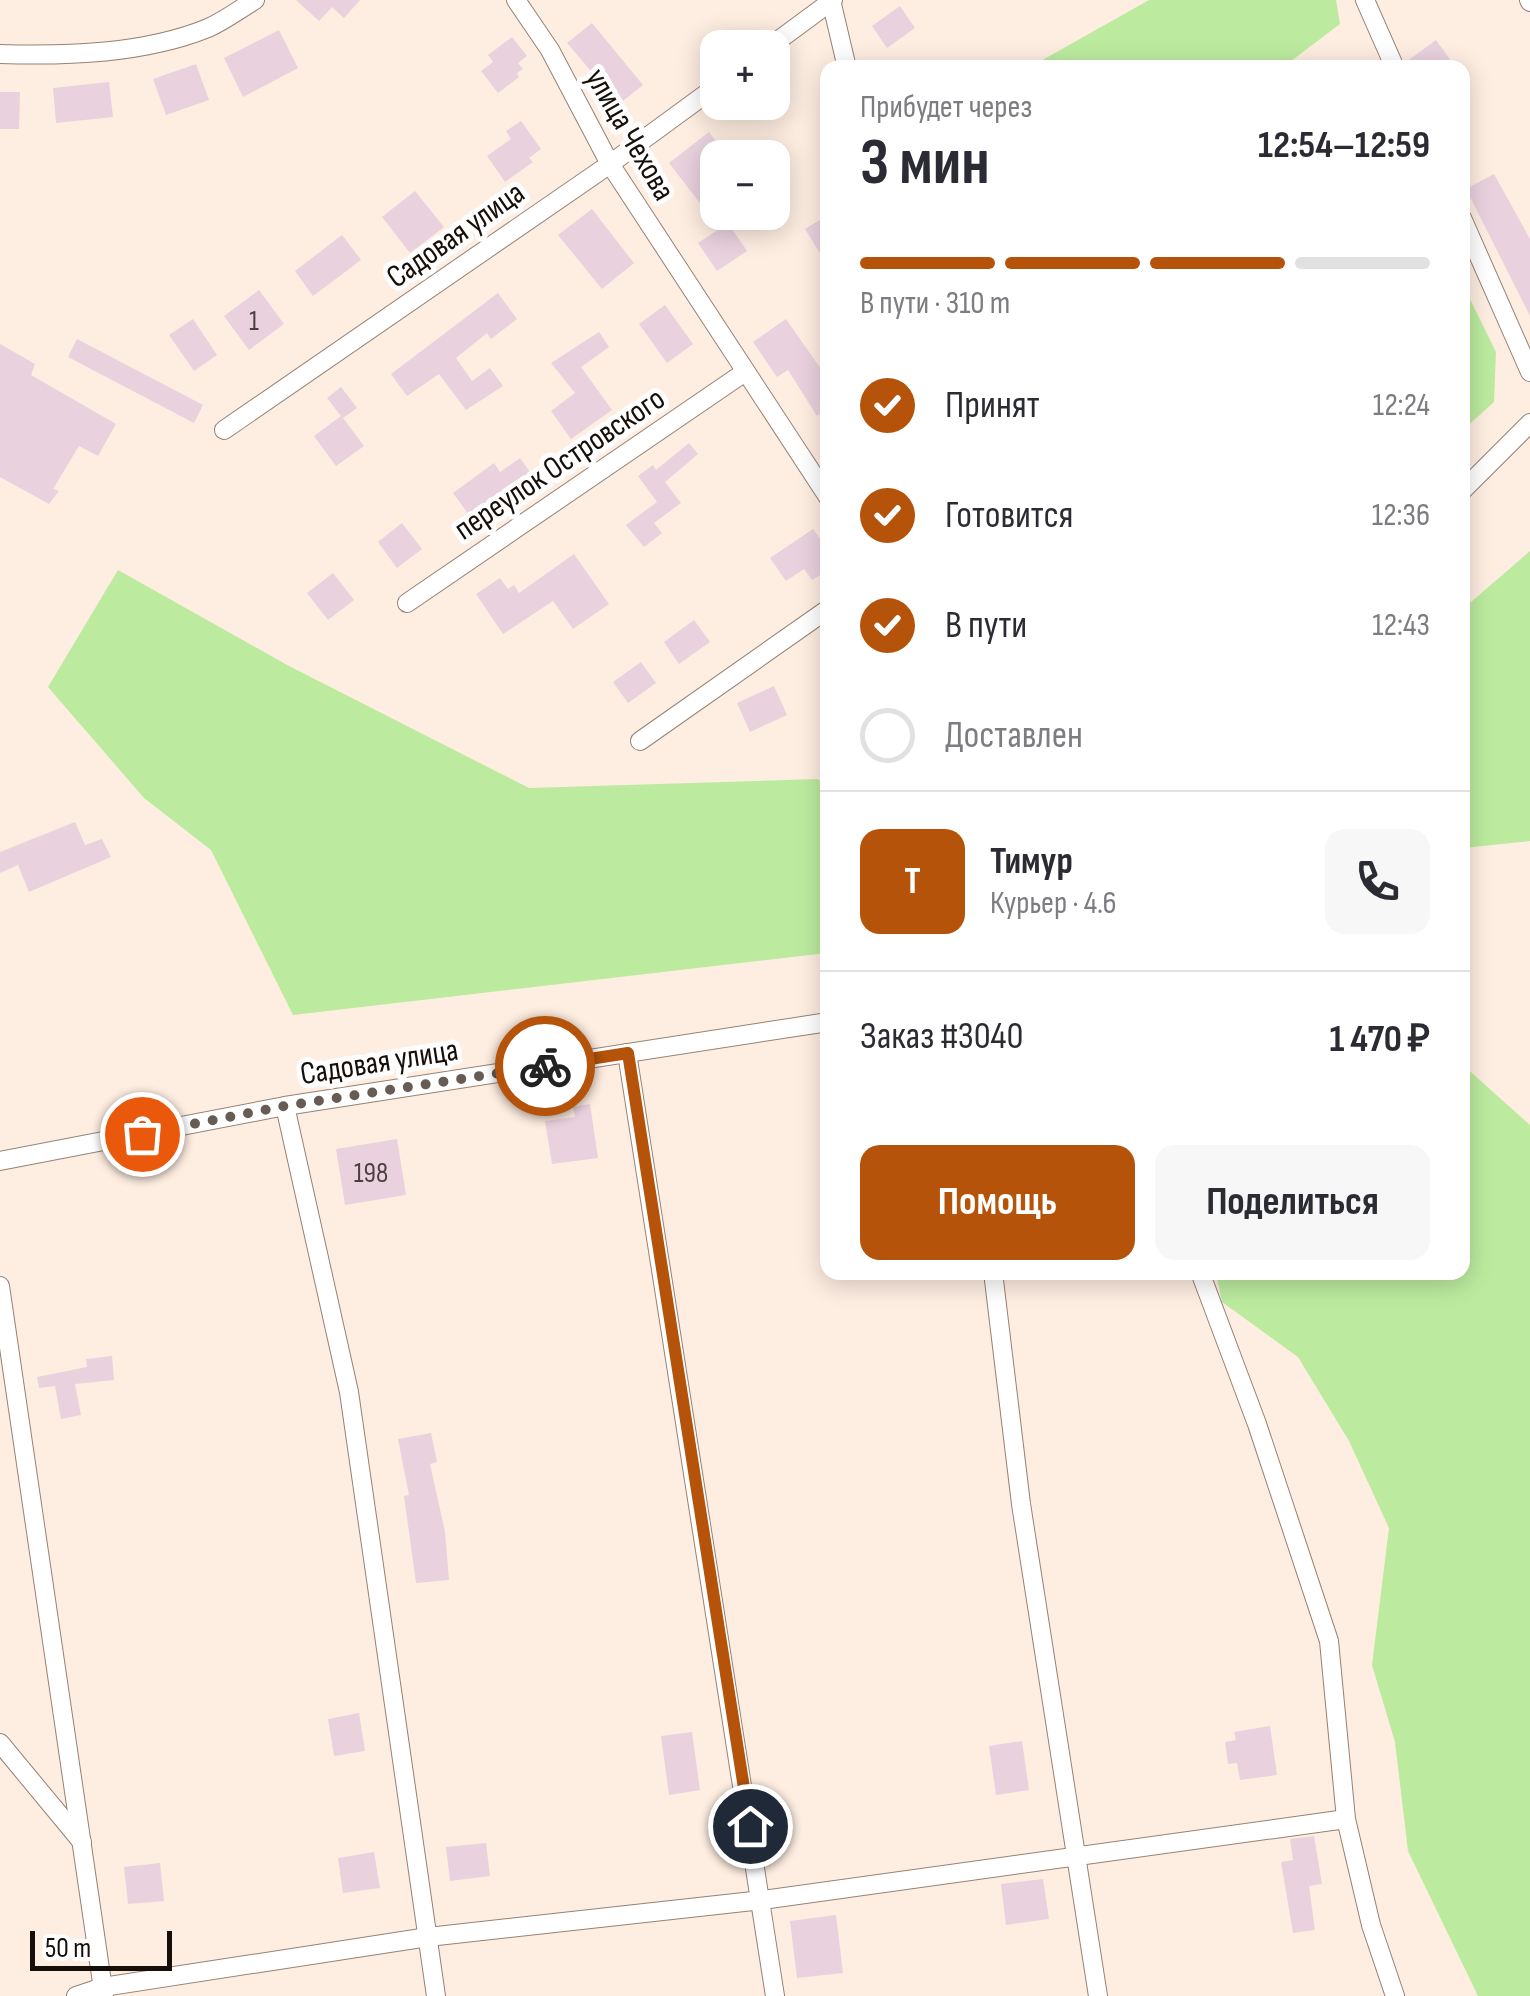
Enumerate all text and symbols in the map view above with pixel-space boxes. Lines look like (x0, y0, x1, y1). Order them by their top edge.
map controls (700, 30, 790, 230)
button: + (700, 30, 790, 120)
street label: улица Чехова (576, 62, 683, 208)
text: Прибудет через (860, 88, 1032, 127)
text: 12:54–12:59 (1258, 123, 1430, 168)
text: 3 мин (860, 125, 990, 203)
button: − (700, 140, 790, 230)
street label: Садовая улица (379, 174, 532, 297)
text: В пути · 310 m (860, 284, 1010, 323)
house number: 1 (249, 305, 259, 338)
icon: check (860, 378, 915, 433)
street label: переулок Островского (447, 379, 673, 549)
text: Принят (945, 383, 1040, 428)
text: 12:24 (1373, 386, 1430, 425)
icon: check (860, 488, 915, 543)
text: Готовится (945, 493, 1074, 538)
text: 12:36 (1372, 496, 1430, 535)
icon: check (860, 598, 915, 653)
text: В пути (945, 603, 1027, 648)
text: 12:43 (1372, 606, 1430, 645)
text: Доставлен (945, 713, 1083, 758)
button: phone (1325, 829, 1430, 934)
text: Тимур (990, 839, 1073, 884)
text: Т (904, 859, 921, 904)
text: Курьер · 4.6 (990, 884, 1116, 923)
text: Заказ #3040 (860, 1014, 1023, 1059)
courier (495, 1016, 595, 1116)
text: 1 470 ₽ (1329, 1017, 1430, 1062)
street label: Садовая улица (298, 1031, 461, 1094)
icon: bike (518, 1039, 573, 1094)
pin (100, 1092, 185, 1177)
icon: bag (115, 1107, 170, 1162)
button: Помощь (860, 1145, 1135, 1260)
button: Поделиться (1155, 1145, 1430, 1260)
house number: 198 (354, 1157, 388, 1190)
pin (708, 1784, 793, 1869)
icon: home (723, 1799, 778, 1854)
scale bar (30, 1926, 172, 1970)
text: 50 m (45, 1932, 91, 1965)

